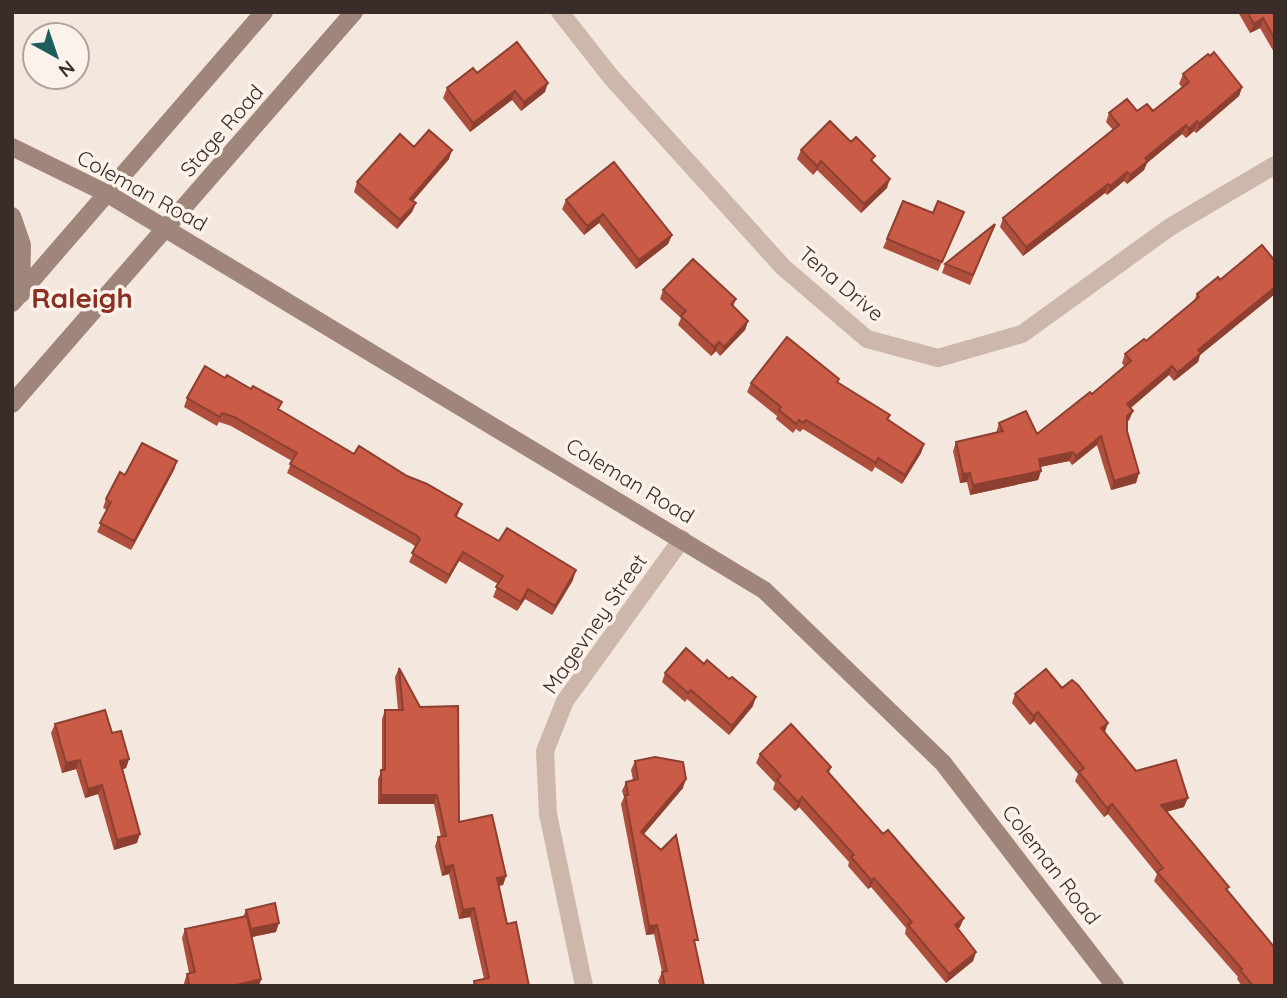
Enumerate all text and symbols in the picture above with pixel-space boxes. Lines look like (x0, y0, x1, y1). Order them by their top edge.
north arrow (21, 21, 91, 91)
text: N (54, 55, 80, 83)
street label: Stage Road (174, 79, 268, 182)
street label: Coleman Road (73, 144, 212, 237)
street label: Tena Drive (794, 240, 890, 326)
district label: Raleigh (31, 280, 133, 315)
street label: Coleman Road (562, 432, 699, 529)
street label: Magevney Street (536, 549, 652, 698)
street label: Coleman Road (997, 799, 1107, 929)

